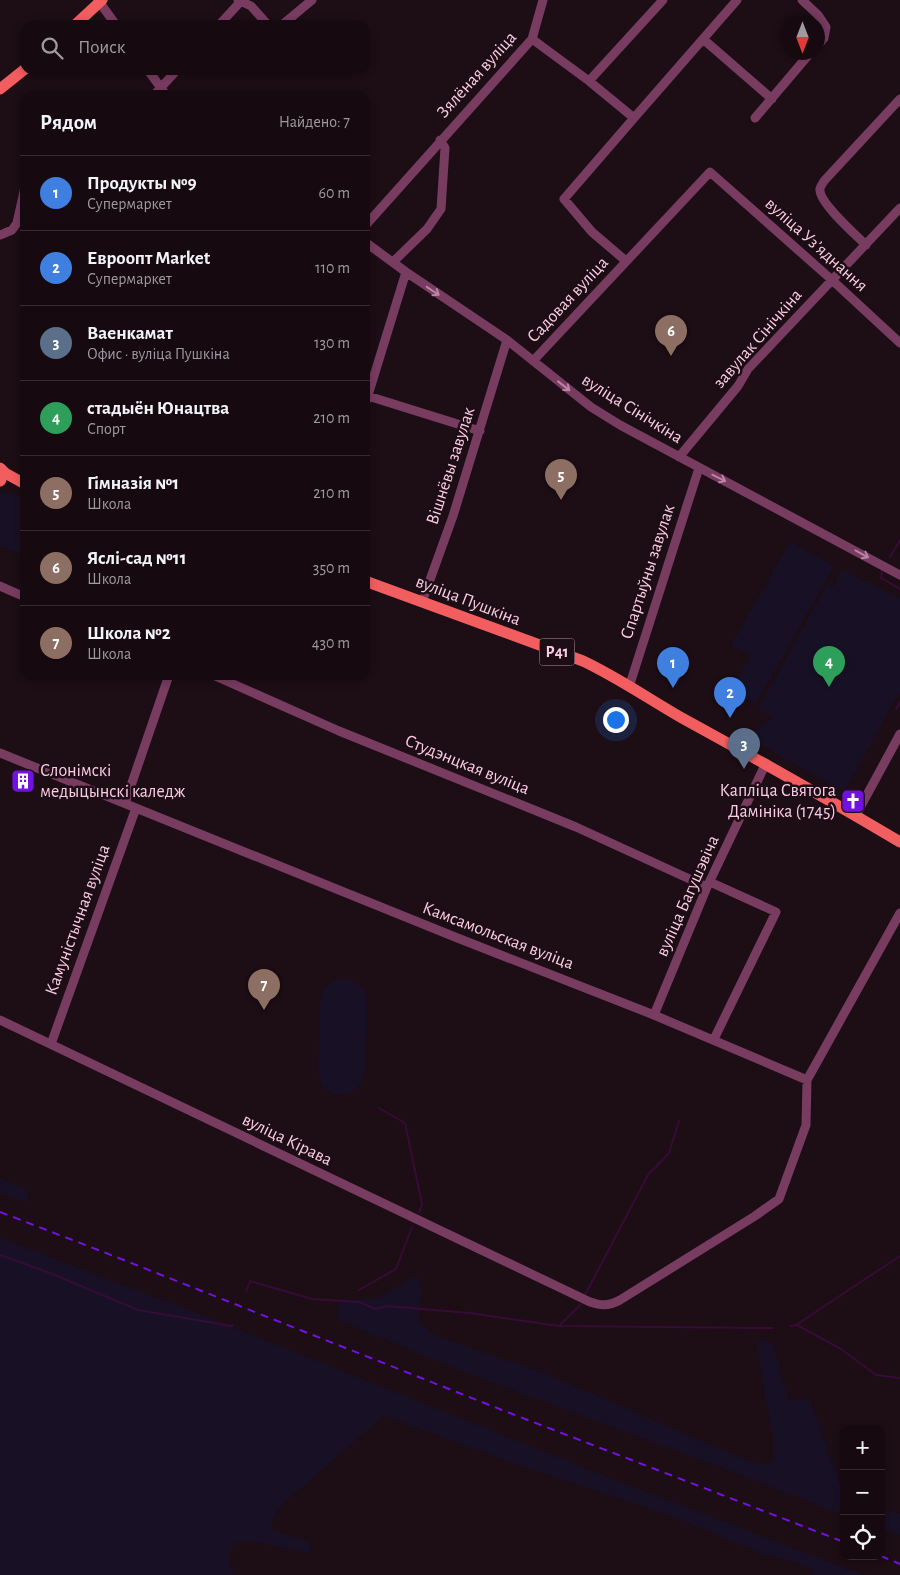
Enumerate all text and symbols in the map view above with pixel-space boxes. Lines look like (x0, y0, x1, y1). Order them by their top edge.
north arrow (780, 15, 825, 60)
search box (20, 20, 370, 75)
street label: Зялёная вуліца (434, 28, 520, 122)
icon: search (38, 34, 66, 62)
text: Поиск (78, 38, 125, 57)
text: Рядом (40, 112, 97, 133)
text: Найдено: 7 (279, 114, 350, 130)
text: Продукты №9 (87, 174, 197, 193)
text: 1 (53, 185, 59, 201)
text: 60 m (319, 185, 350, 201)
street label: вуліца Узʼяднання (761, 195, 871, 295)
text: Супермаркет (87, 196, 172, 212)
text: Евроопт Market (87, 249, 210, 268)
street label: Садовая вуліца (524, 254, 612, 346)
text: 2 (52, 260, 60, 276)
text: 110 m (315, 260, 350, 276)
text: Супермаркет (87, 271, 172, 287)
one-way arrow (426, 286, 440, 296)
street label: завулак Сінічкіна (710, 286, 806, 392)
pin: 6 (655, 315, 687, 356)
text: Ваенкамат (87, 324, 173, 343)
text: 3 (53, 335, 59, 351)
text: 130 m (314, 335, 350, 351)
text: Офис · вуліца Пушкіна (87, 346, 230, 362)
street label: вуліца Сінічкіна (578, 371, 686, 447)
one-way arrow (558, 380, 571, 391)
text: стадыён Юнацтва (87, 399, 229, 418)
street label: Вішнёвы завулак (424, 404, 479, 527)
text: 4 (52, 410, 60, 426)
text: 210 m (313, 410, 350, 426)
text: Спорт (87, 421, 126, 437)
pin: 5 (545, 459, 577, 500)
one-way arrow (711, 473, 726, 483)
text: Гімназія №1 (87, 474, 179, 493)
text: 5 (53, 485, 59, 501)
text: 210 m (313, 485, 350, 501)
text: Школа (87, 496, 131, 512)
street label: Спартыўны завулак (618, 502, 678, 642)
text: Яслі-сад №11 (87, 549, 186, 568)
one-way arrow (854, 550, 869, 559)
text: 6 (52, 560, 60, 576)
text: 350 m (313, 560, 350, 576)
text: Школа (87, 571, 131, 587)
street label: вуліца Пушкіна (413, 573, 523, 629)
text: Школа №2 (87, 624, 171, 643)
text: 7 (53, 635, 59, 651)
text: 430 m (312, 635, 350, 651)
road number: Р41 (540, 638, 574, 666)
text: Школа (87, 646, 131, 662)
pin: 4 (813, 646, 845, 687)
pin: 1 (657, 647, 689, 688)
pin: 2 (714, 677, 746, 718)
your location (603, 707, 629, 733)
pin: 3 (728, 728, 760, 769)
street label: Студэнцкая вуліца (402, 732, 532, 798)
place label: Слонімскі медыцынскі каледж (40, 762, 186, 801)
building icon: Слонімскі медыцынскі каледж (10, 768, 36, 794)
place label: Капліца Святога Дамініка (1745) (720, 782, 836, 821)
church icon: Капліца Святога Дамініка (1745) (840, 788, 866, 814)
street label: вуліца Багушэвіча (653, 833, 723, 959)
street label: Камуністычная вуліца (42, 842, 114, 998)
street label: Камсамольская вуліца (420, 899, 576, 973)
pin: 7 (248, 969, 280, 1010)
street label: вуліца Кірава (239, 1111, 335, 1169)
map controls (840, 1425, 885, 1560)
button: + (840, 1425, 885, 1470)
button: − (840, 1470, 885, 1515)
button: locate (840, 1515, 885, 1560)

